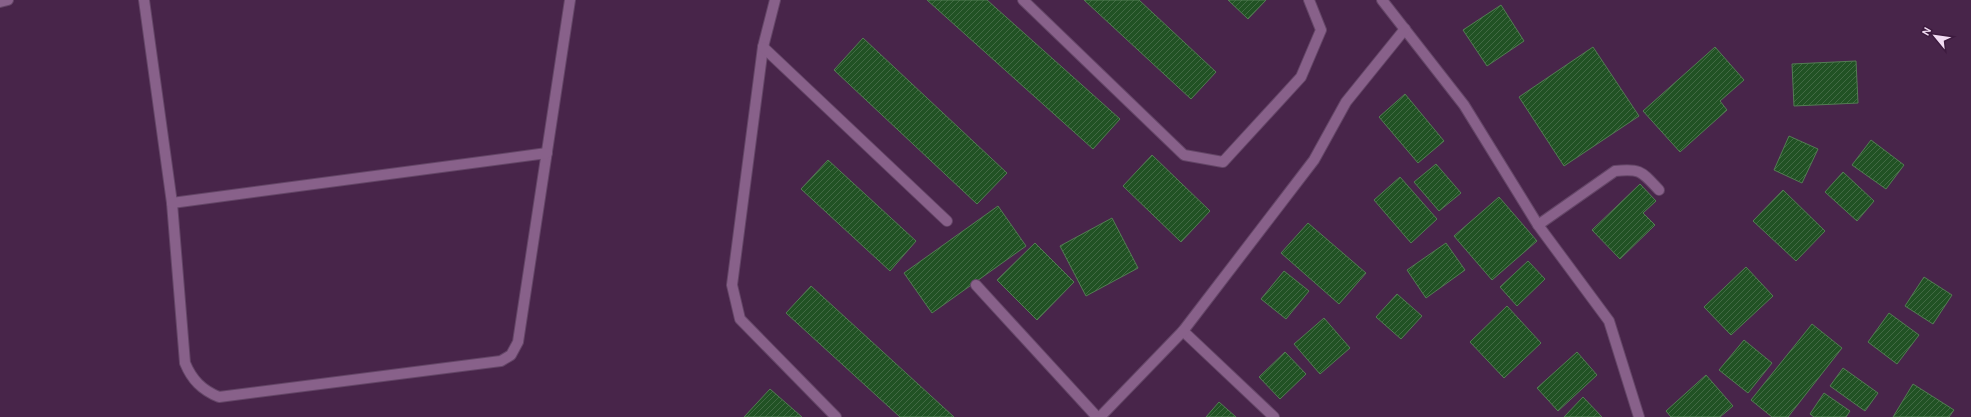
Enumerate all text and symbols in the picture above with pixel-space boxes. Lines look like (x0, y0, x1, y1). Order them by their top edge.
north arrow (1915, 16, 1955, 56)
text: N (1919, 25, 1934, 38)

